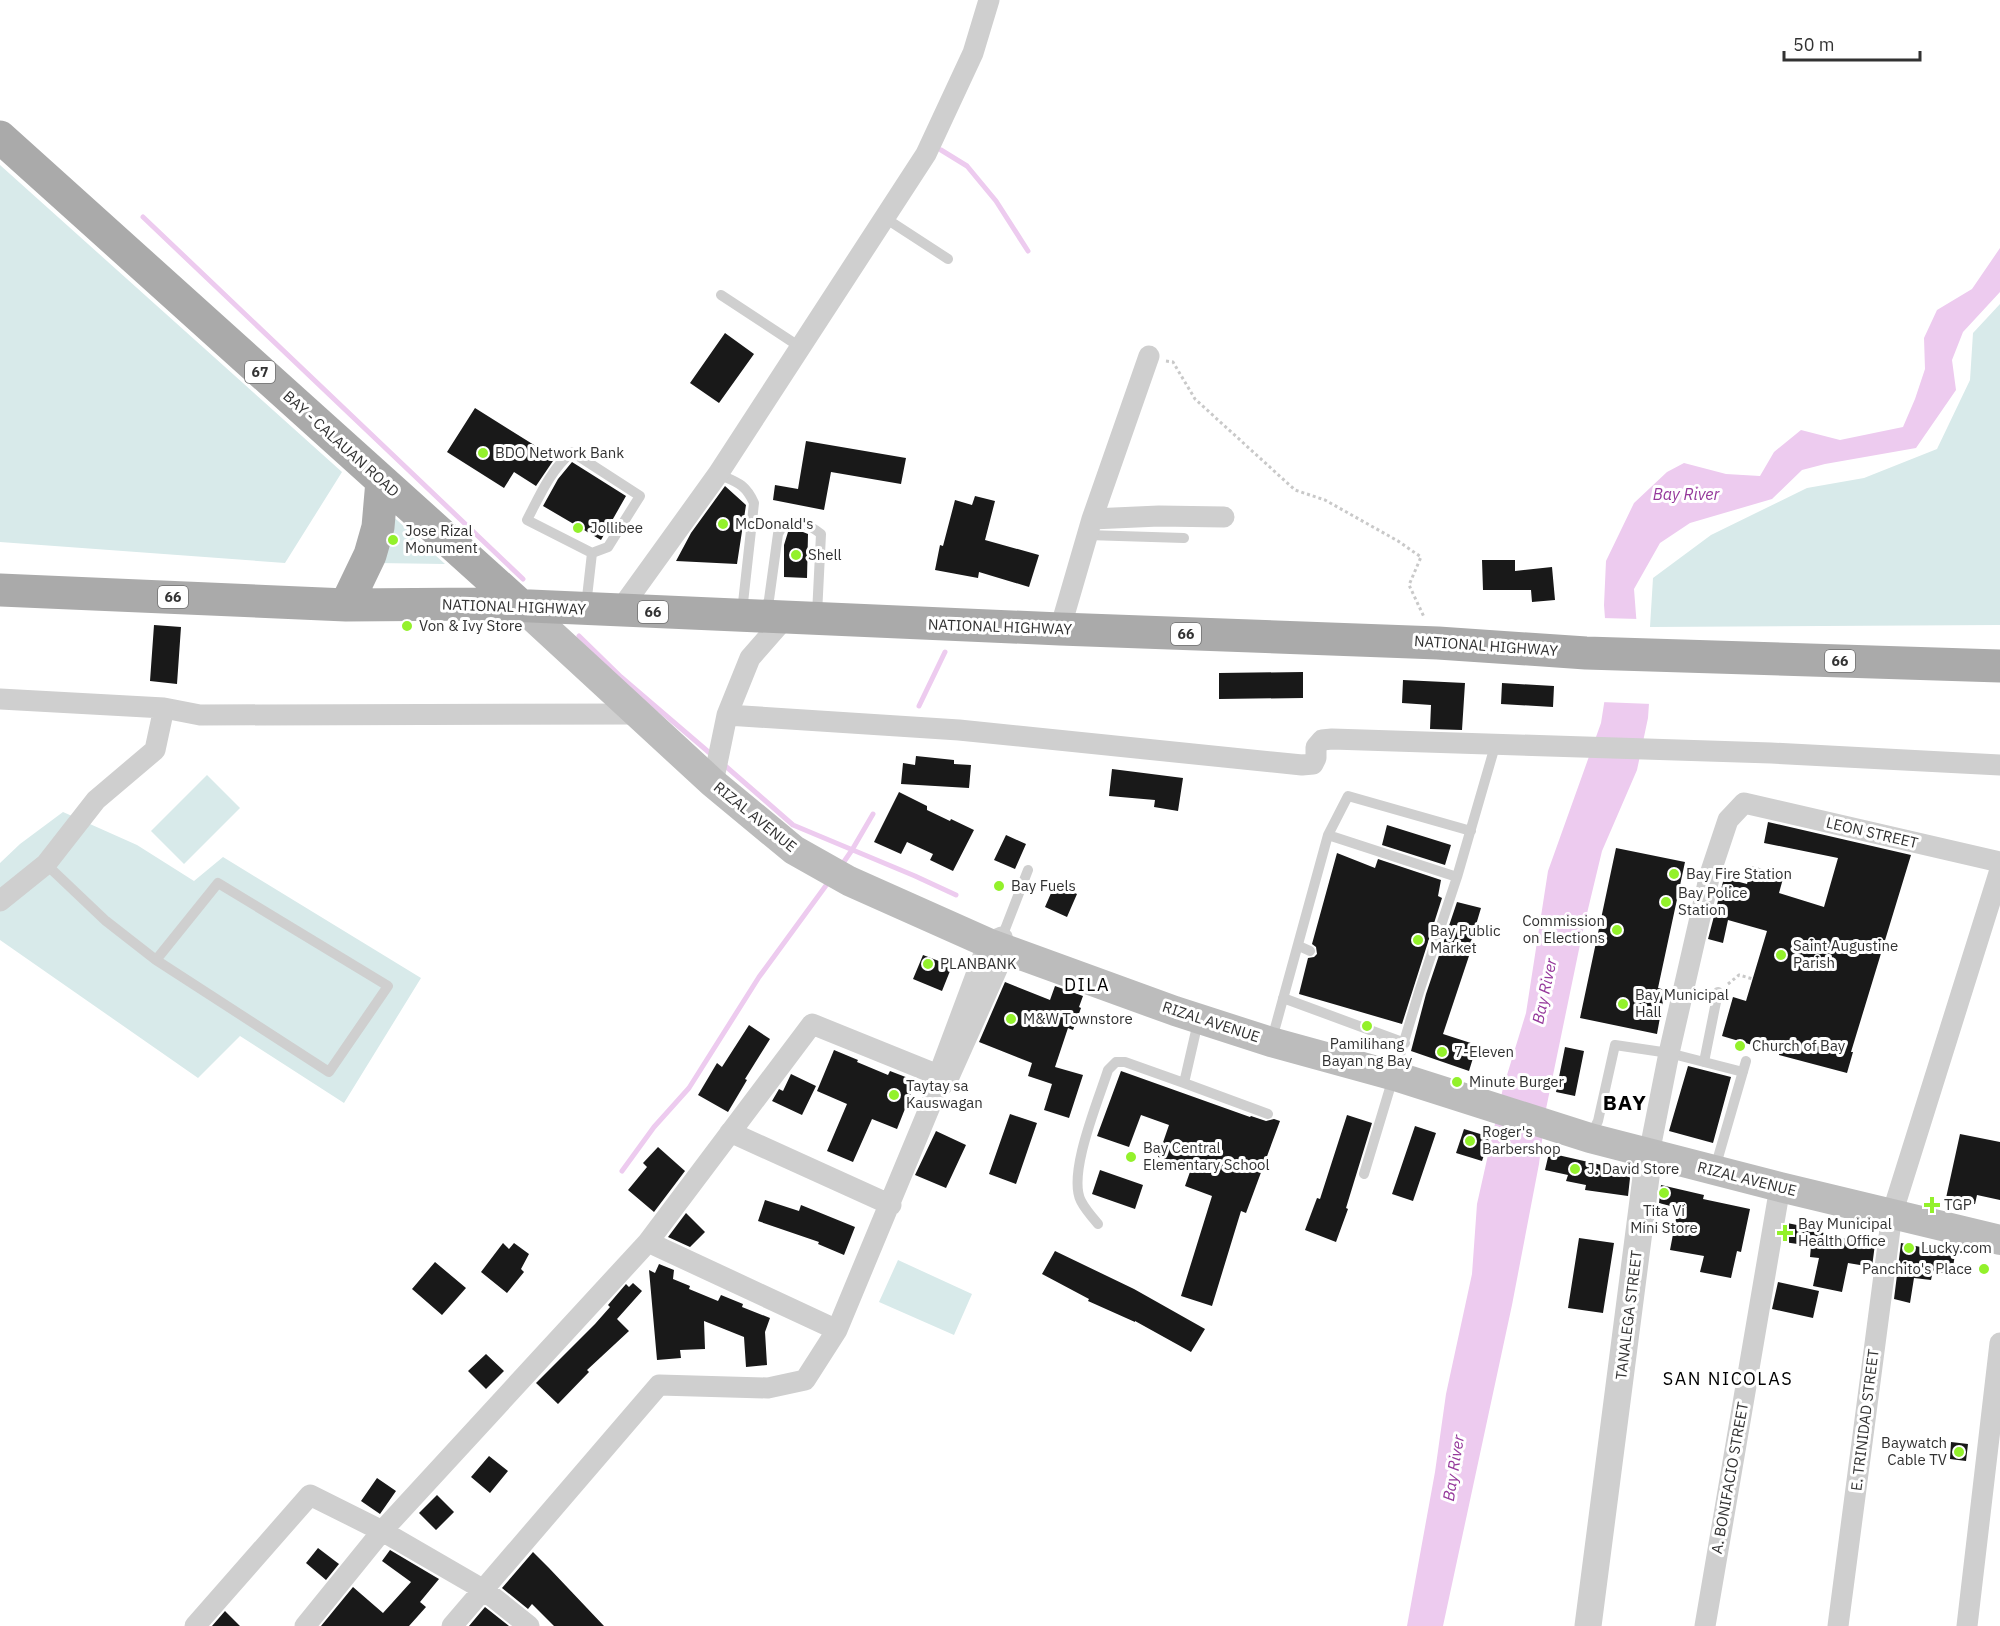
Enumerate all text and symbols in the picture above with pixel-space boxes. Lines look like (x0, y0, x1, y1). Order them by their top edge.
scale bar (1784, 24, 1920, 62)
text: 50 m (1793, 33, 1835, 56)
road number: 67 (245, 361, 275, 383)
street label: BAY - CALAUAN ROAD (279, 386, 403, 501)
place label: BDO Network Bank (495, 443, 624, 462)
marker: BDO Network Bank (476, 446, 490, 460)
water label: Bay River (1653, 484, 1720, 504)
place label: McDonald's (735, 514, 813, 533)
marker: McDonald's (716, 517, 730, 531)
place label: Jollibee (590, 518, 643, 537)
place label: Jose Rizal Monument (405, 521, 478, 557)
marker: Jollibee (571, 521, 585, 535)
marker: Jose Rizal Monument (386, 533, 400, 547)
place label: Shell (808, 545, 842, 564)
marker: Shell (789, 548, 803, 562)
road number: 66 (158, 586, 188, 608)
street label: NATIONAL HIGHWAY (442, 594, 587, 619)
road number: 66 (638, 601, 668, 623)
street label: NATIONAL HIGHWAY (928, 614, 1073, 639)
place label: Von & Ivy Store (419, 616, 523, 635)
marker: Von & Ivy Store (400, 619, 414, 633)
road number: 66 (1171, 623, 1201, 645)
street label: NATIONAL HIGHWAY (1413, 631, 1559, 660)
road number: 66 (1825, 650, 1855, 672)
street label: RIZAL AVENUE (710, 777, 801, 856)
street label: LEON STREET (1824, 813, 1920, 852)
place label: Bay Fire Station (1686, 864, 1792, 883)
marker: Bay Fire Station (1667, 867, 1681, 881)
place label: Bay Fuels (1011, 876, 1076, 895)
marker: Bay Fuels (992, 879, 1006, 893)
place label: Bay Police Station (1678, 883, 1747, 919)
marker: Bay Police Station (1659, 895, 1673, 909)
place label: Commission on Elections (1522, 911, 1605, 947)
place label: Bay Public Market (1430, 921, 1501, 957)
marker: Commission on Elections (1610, 923, 1624, 937)
marker: Bay Public Market (1411, 933, 1425, 947)
place label: Saint Augustine Parish (1793, 936, 1898, 972)
marker: Saint Augustine Parish (1774, 948, 1788, 962)
place label: PLANBANK (940, 954, 1017, 973)
water label: Bay River (1527, 955, 1561, 1026)
marker: PLANBANK (921, 957, 935, 971)
district label: DILA (1064, 973, 1110, 996)
place label: Bay Municipal Hall (1635, 985, 1729, 1021)
street label: RIZAL AVENUE (1160, 997, 1262, 1046)
marker: Bay Municipal Hall (1616, 997, 1630, 1011)
place label: M&W Townstore (1023, 1009, 1133, 1028)
marker: M&W Townstore (1004, 1012, 1018, 1026)
marker: Pamilihang Bayan ng Bay (1360, 1019, 1374, 1033)
place label: Pamilihang Bayan ng Bay (1322, 1034, 1413, 1070)
place label: Church of Bay (1752, 1036, 1846, 1055)
marker: Church of Bay (1733, 1039, 1747, 1053)
place label: 7-Eleven (1454, 1042, 1514, 1061)
marker: 7-Eleven (1435, 1045, 1449, 1059)
place label: Minute Burger (1469, 1072, 1564, 1091)
marker: Minute Burger (1450, 1075, 1464, 1089)
place label: Taytay sa Kauswagan (906, 1076, 983, 1112)
marker: Taytay sa Kauswagan (887, 1088, 901, 1102)
district label: BAY (1603, 1088, 1647, 1116)
place label: Roger's Barbershop (1482, 1122, 1561, 1158)
marker: Roger's Barbershop (1463, 1134, 1477, 1148)
place label: Bay Central Elementary School (1143, 1138, 1270, 1174)
marker: Bay Central Elementary School (1124, 1150, 1138, 1164)
street label: RIZAL AVENUE (1696, 1157, 1799, 1200)
place label: J. David Store (1587, 1159, 1679, 1178)
marker: J. David Store (1568, 1162, 1582, 1176)
marker: Tita Vi Mini Store (1657, 1186, 1671, 1200)
place label: TGP (1944, 1195, 1972, 1214)
marker: TGP (1925, 1198, 1939, 1212)
place label: Tita Vi Mini Store (1630, 1201, 1698, 1237)
place label: Bay Municipal Health Office (1798, 1214, 1892, 1250)
marker: Bay Municipal Health Office (1776, 1224, 1794, 1242)
place label: Lucky.com (1921, 1238, 1992, 1257)
marker: Lucky.com (1902, 1241, 1916, 1255)
street label: TANALEGA STREET (1611, 1249, 1646, 1381)
place label: Panchito's Place (1862, 1259, 1972, 1278)
marker: Panchito's Place (1977, 1262, 1991, 1276)
street label: E. TRINIDAD STREET (1846, 1347, 1883, 1492)
district label: SAN NICOLAS (1663, 1367, 1793, 1390)
street label: A. BONIFACIO STREET (1707, 1400, 1752, 1555)
water label: Bay River (1438, 1432, 1468, 1502)
place label: Baywatch Cable TV (1881, 1433, 1947, 1469)
marker: Baywatch Cable TV (1952, 1445, 1966, 1459)

